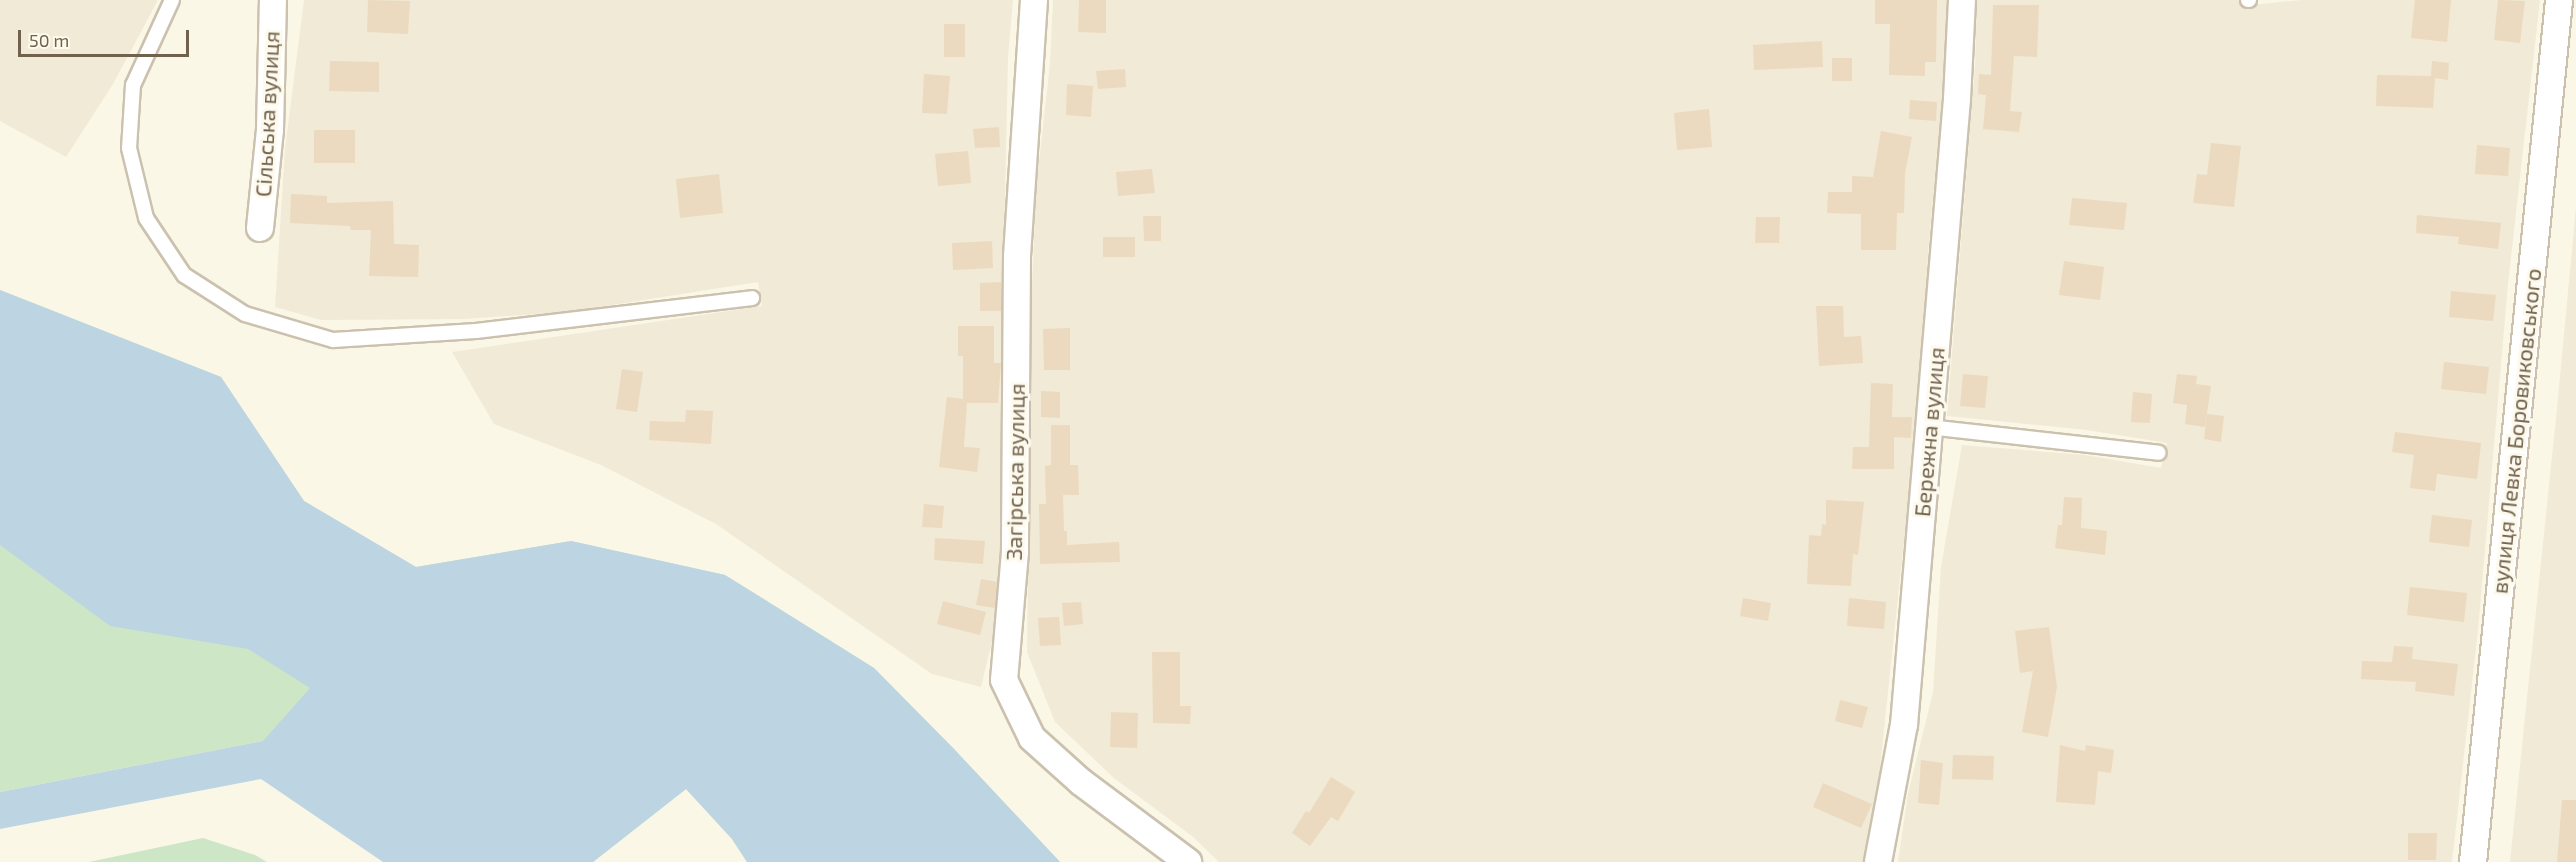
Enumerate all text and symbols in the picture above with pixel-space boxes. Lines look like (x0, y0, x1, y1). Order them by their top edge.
scale bar (21, 18, 192, 56)
text: 50 m (29, 29, 69, 51)
street label: Сільська вулиця (249, 30, 285, 198)
street label: вулиця Левка Боровиковського (2486, 267, 2546, 595)
street label: Бережна вулиця (1908, 346, 1950, 518)
street label: Загірська вулиця (1000, 383, 1030, 561)

